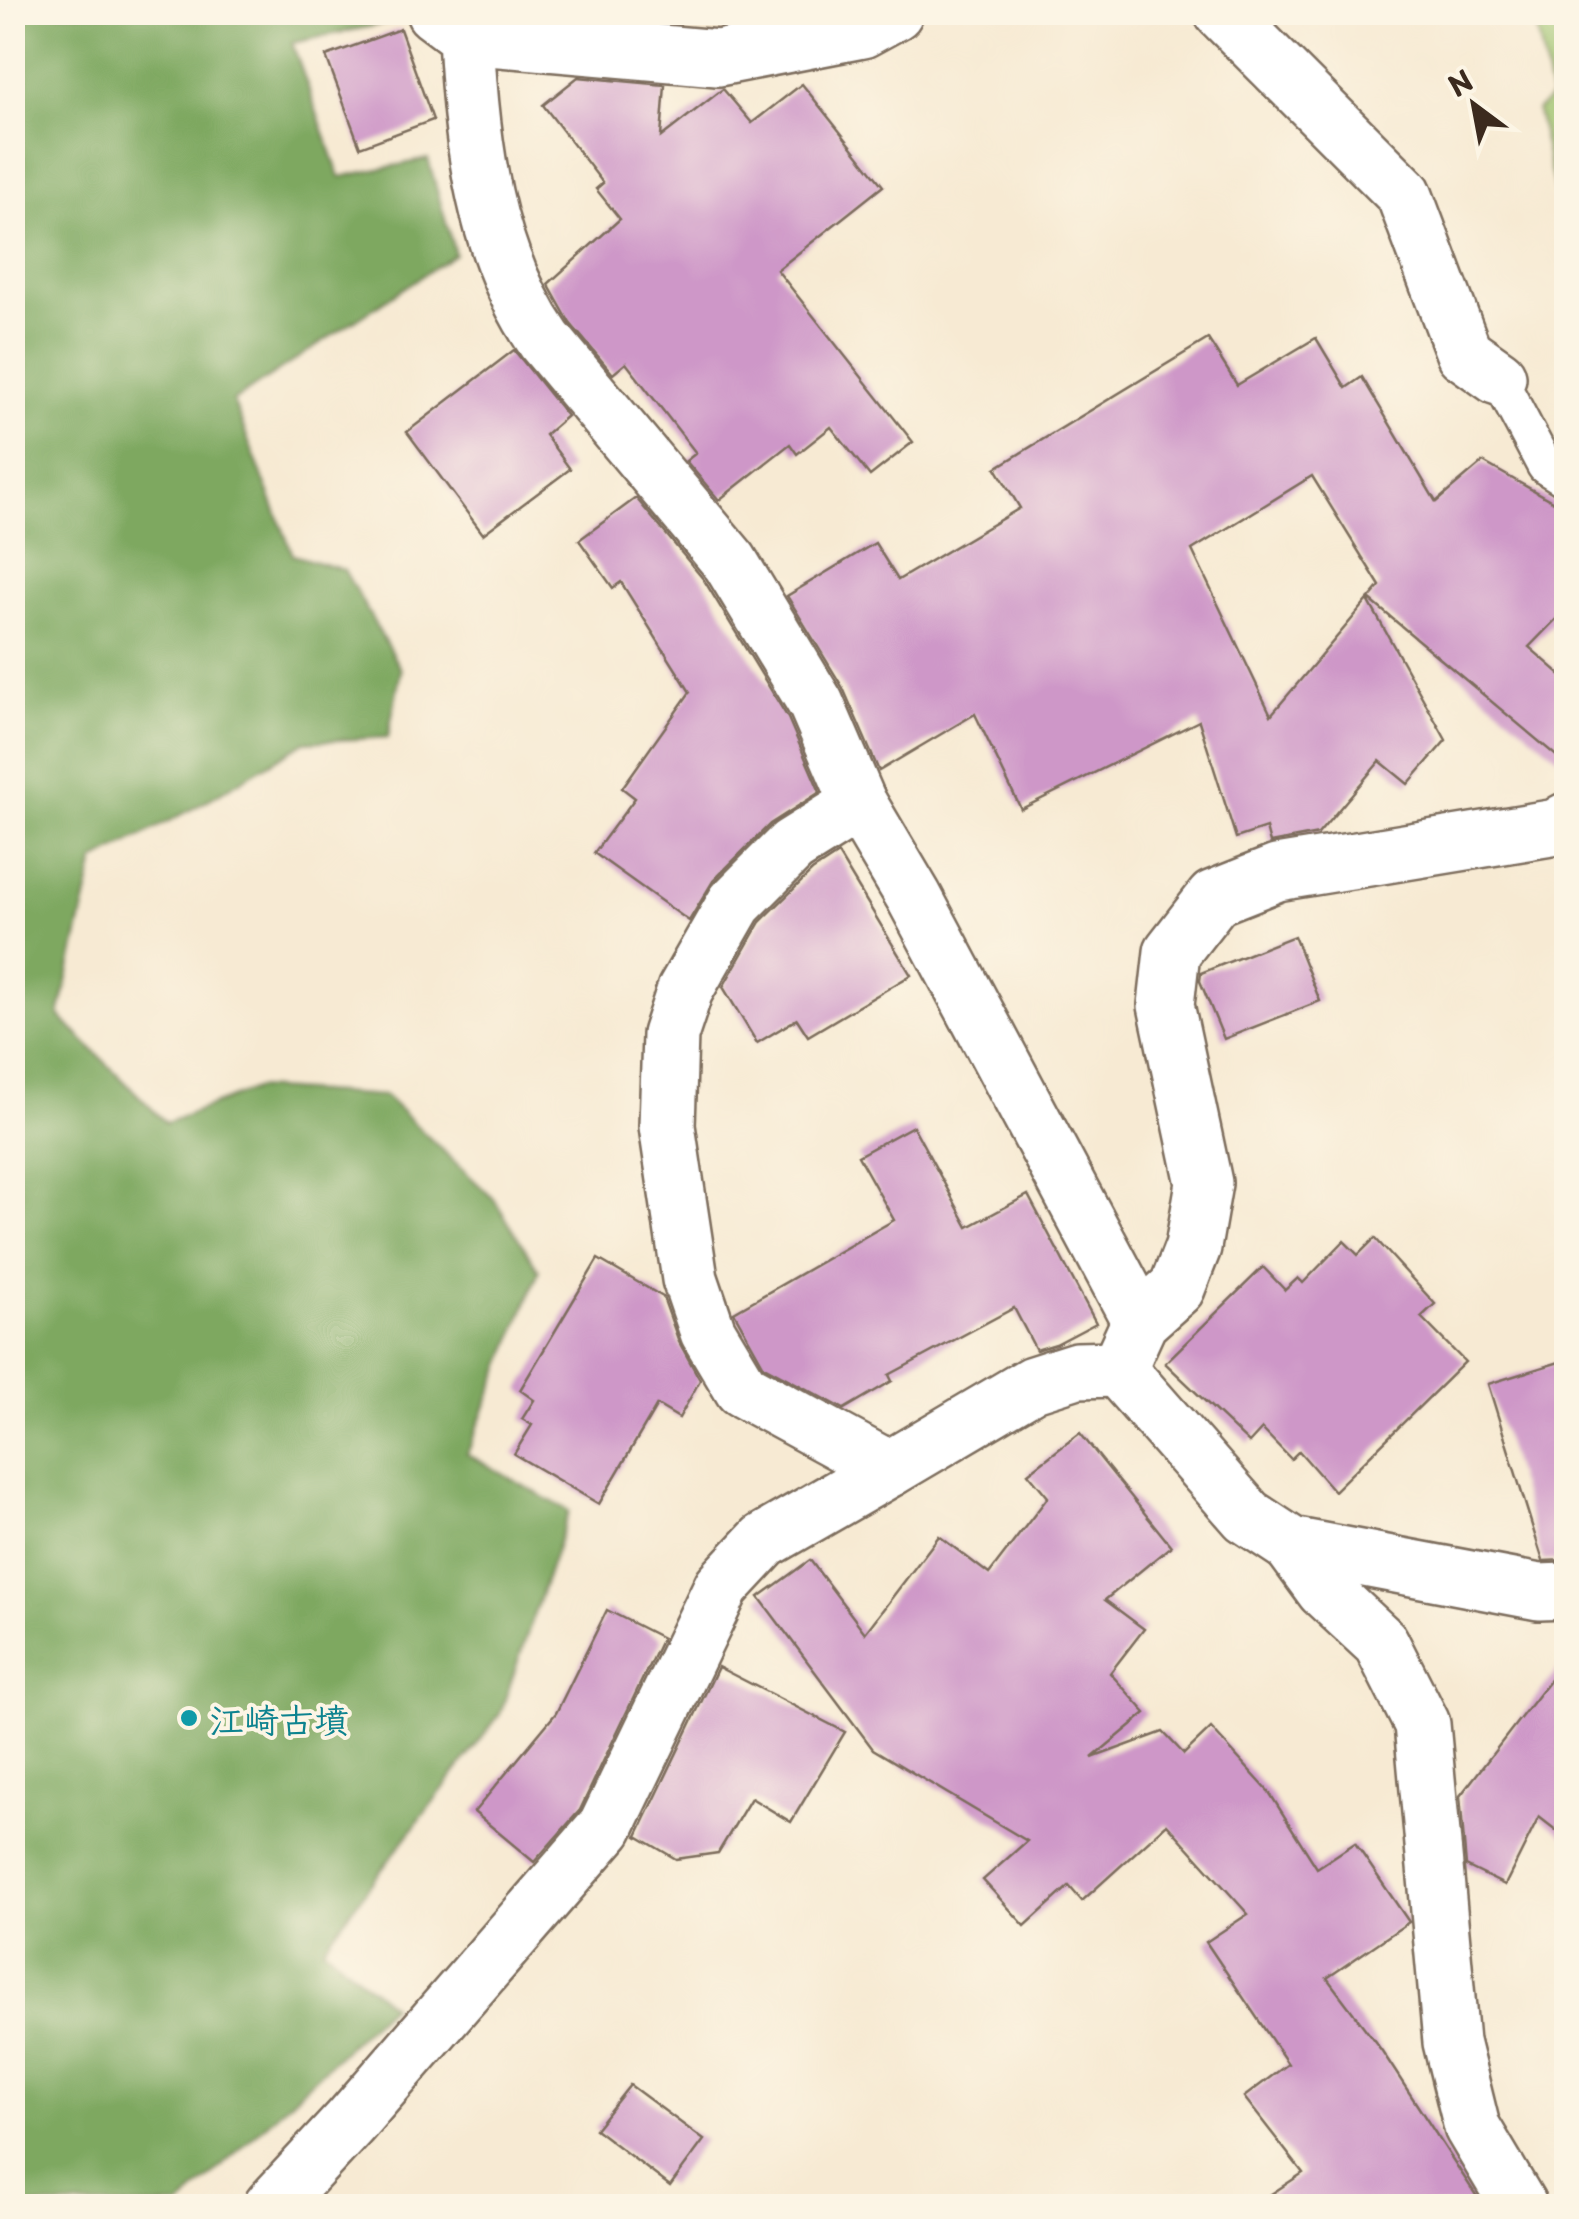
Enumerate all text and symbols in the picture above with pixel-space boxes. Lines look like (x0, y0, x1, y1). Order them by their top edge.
north arrow (1424, 55, 1524, 155)
text: N (1439, 58, 1481, 107)
place label: 江崎古墳 (209, 1692, 349, 1745)
marker: 江崎古墳 (178, 1707, 200, 1729)

